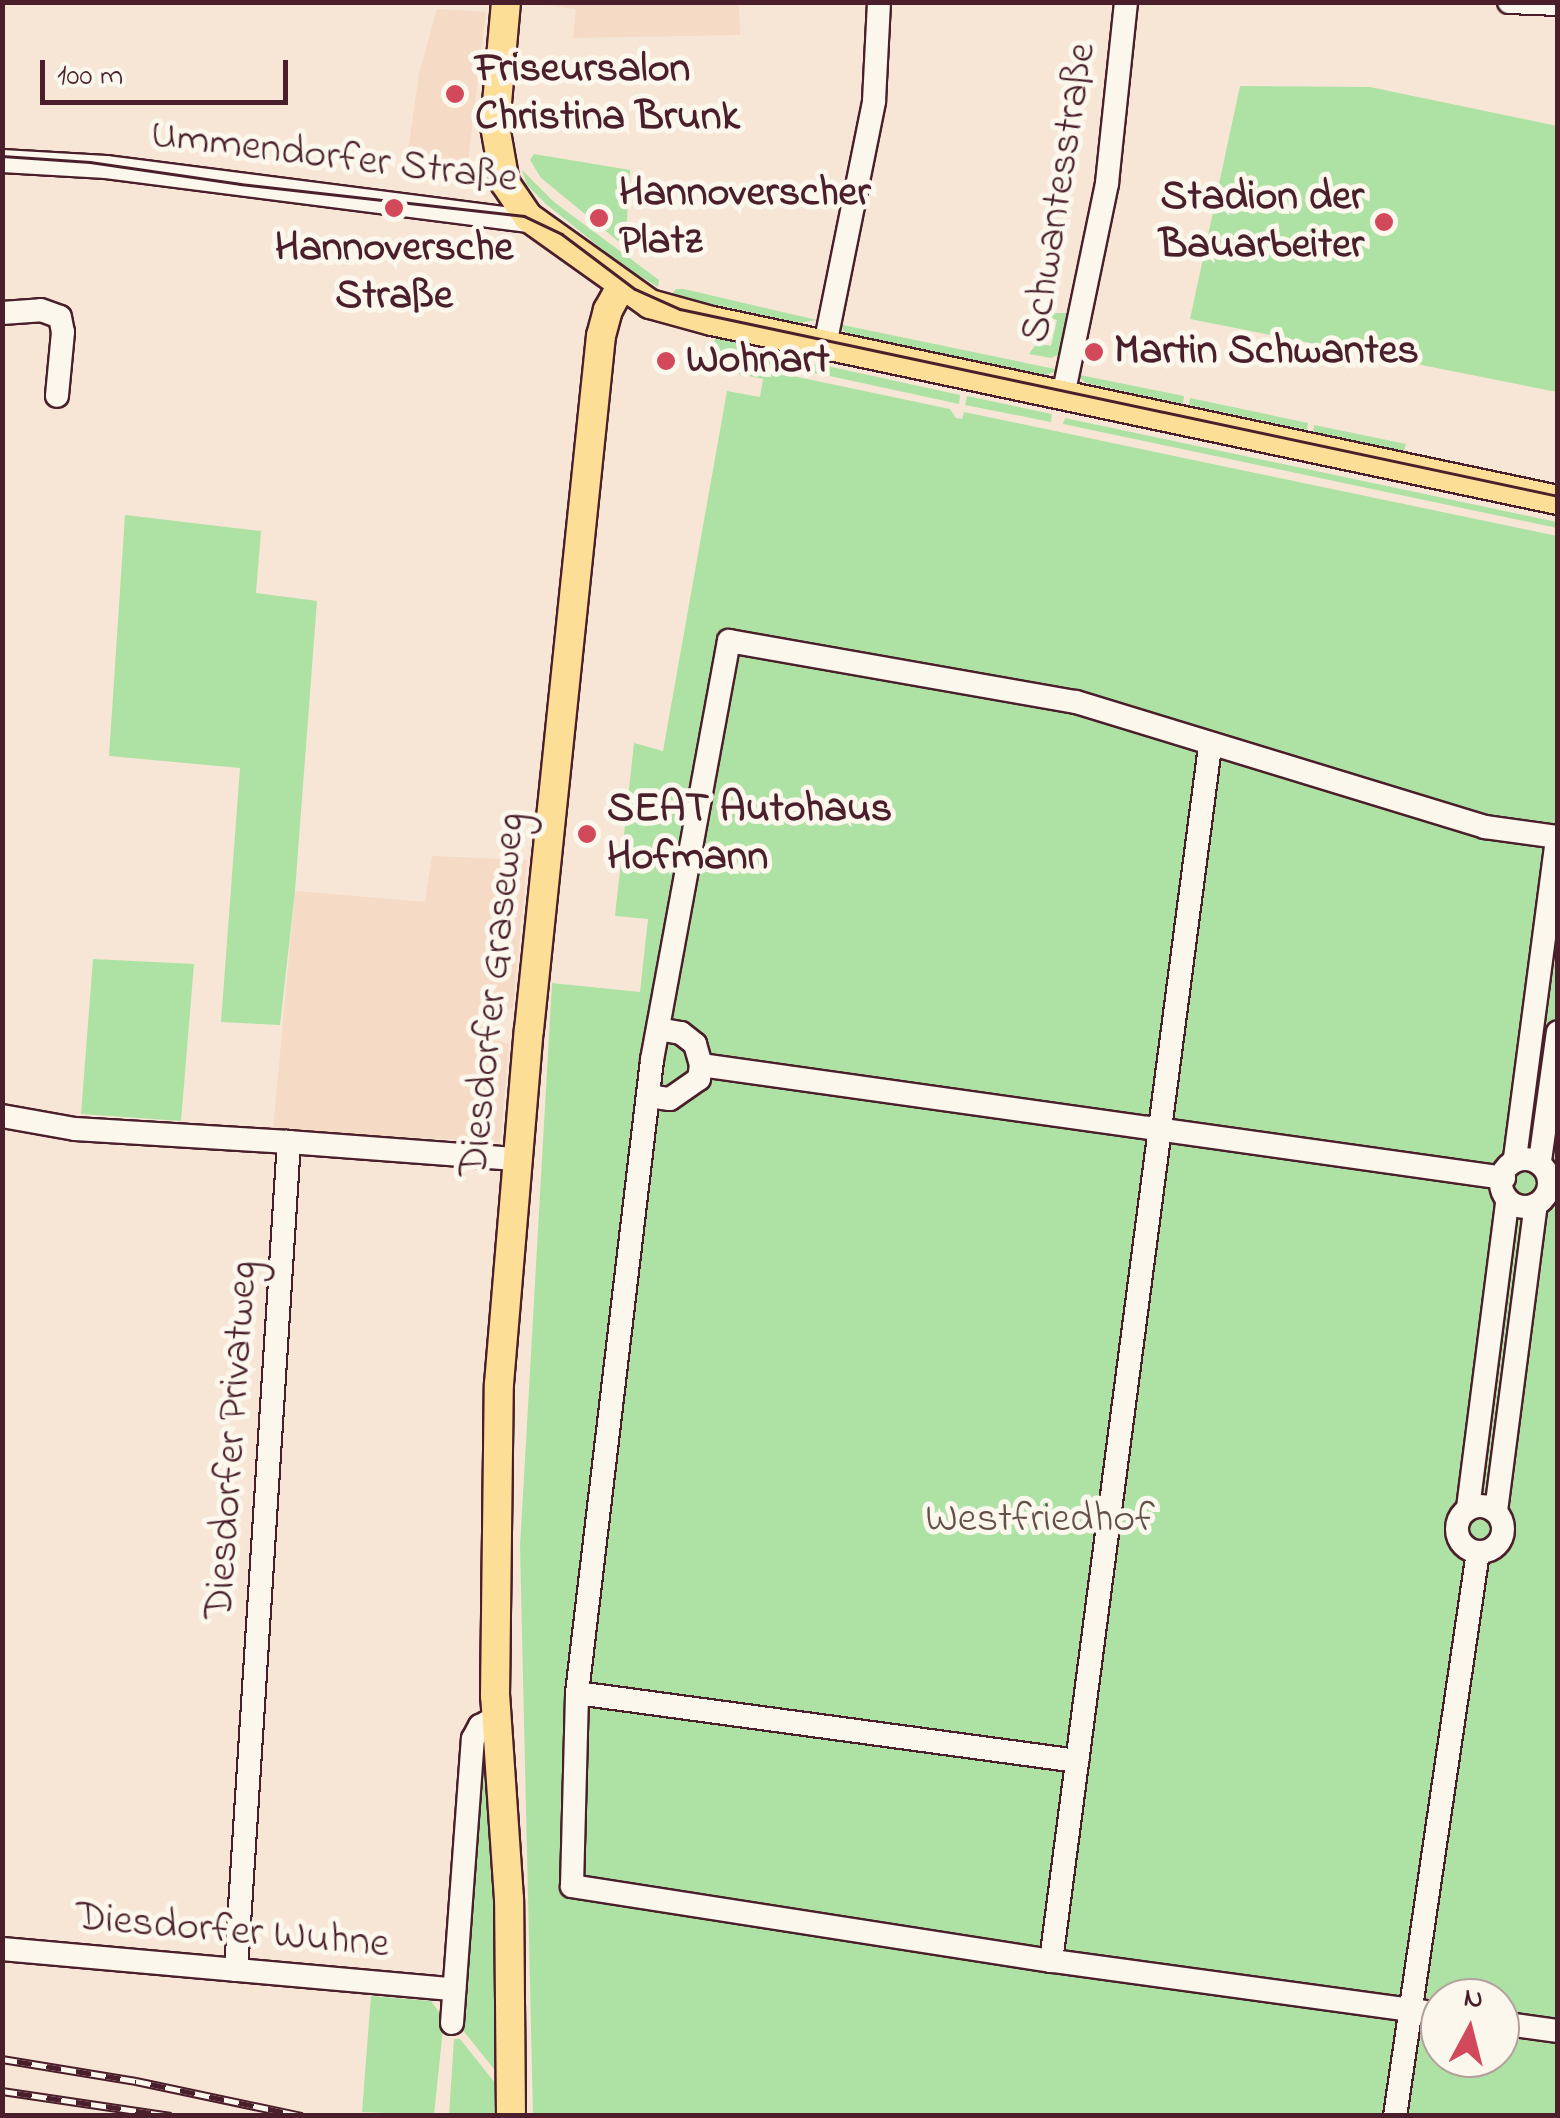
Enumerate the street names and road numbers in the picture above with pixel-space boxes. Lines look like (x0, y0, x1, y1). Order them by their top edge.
street label: Schwantesstraße (1011, 40, 1109, 346)
street label: Ummendorfer Straße (148, 110, 520, 206)
street label: Diesdorfer Graseweg (450, 810, 538, 1180)
street label: Diesdorfer Privatweg (195, 1259, 271, 1621)
street label: Diesdorfer Wuhne (73, 1893, 391, 1971)

